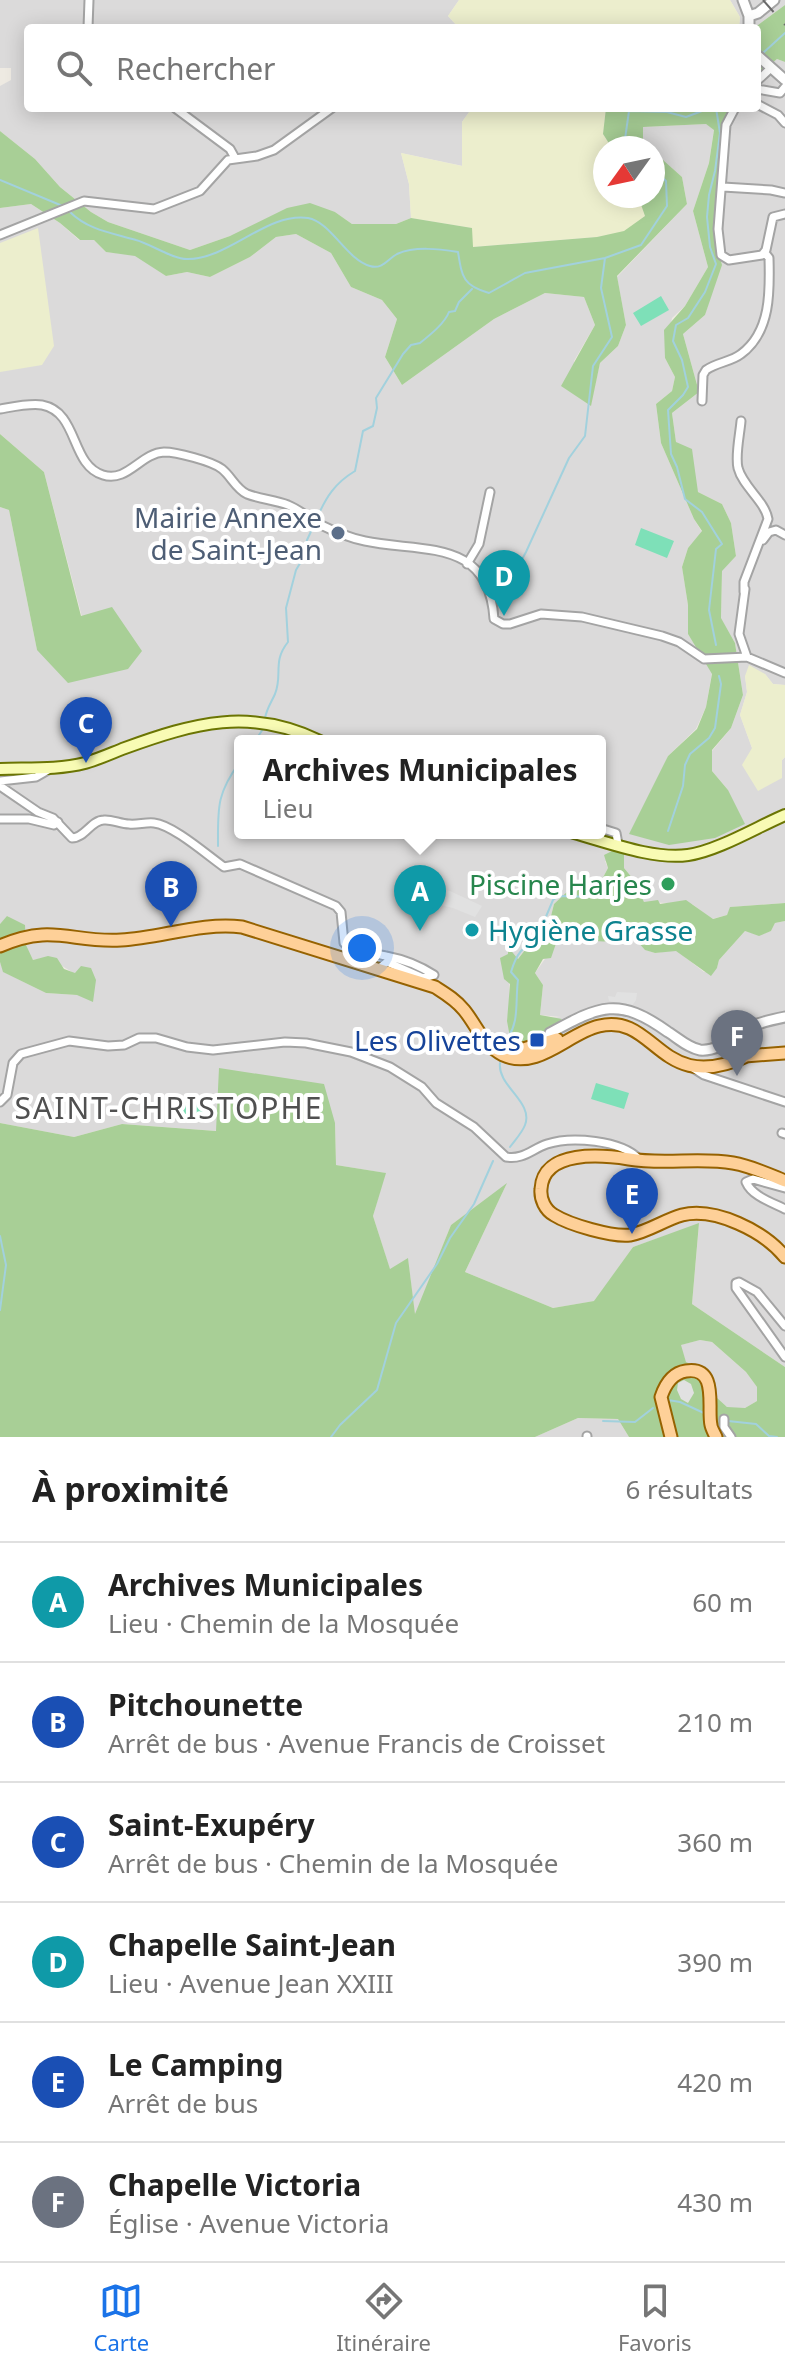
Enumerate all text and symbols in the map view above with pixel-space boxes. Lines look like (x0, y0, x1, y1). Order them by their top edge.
search box (24, 24, 761, 112)
icon: search (52, 46, 96, 90)
text: Rechercher (116, 48, 275, 89)
north arrow (593, 136, 665, 208)
place label: Mairie Annexe de Saint-Jean (134, 498, 322, 568)
marker: Mairie Annexe de Saint-Jean (329, 524, 347, 542)
pin: D (478, 550, 530, 616)
pin: C (60, 697, 112, 763)
popup (234, 735, 606, 839)
text: Archives Municipales (263, 749, 577, 790)
text: Lieu (263, 790, 314, 826)
pin: B (145, 861, 197, 927)
pin: A (394, 865, 446, 931)
place label: Piscine Harjes (469, 865, 652, 903)
marker: Piscine Harjes (659, 875, 677, 893)
place label: Hygiène Grasse (488, 911, 693, 949)
marker: Hygiène Grasse (463, 921, 481, 939)
your location (342, 928, 382, 968)
pin: F (711, 1010, 763, 1076)
place label: Les Olivettes (354, 1021, 521, 1059)
marker: Les Olivettes (528, 1031, 546, 1049)
district label: SAINT-CHRISTOPHE (15, 1087, 323, 1128)
pin: E (606, 1168, 658, 1234)
text: À proximité (32, 1466, 229, 1512)
text: 6 résultats (625, 1471, 753, 1507)
text: Archives Municipales (108, 1564, 423, 1605)
text: A (49, 1584, 67, 1620)
text: 60 m (692, 1584, 753, 1620)
text: Lieu · Chemin de la Mosquée (108, 1605, 459, 1641)
text: Pitchounette (108, 1684, 303, 1725)
text: B (49, 1704, 67, 1740)
text: 210 m (677, 1704, 753, 1740)
text: Arrêt de bus · Avenue Francis de Croisset (108, 1725, 605, 1761)
text: Saint-Exupéry (108, 1804, 315, 1845)
text: C (50, 1824, 66, 1860)
text: 360 m (677, 1824, 753, 1860)
text: Arrêt de bus · Chemin de la Mosquée (108, 1845, 558, 1881)
text: Chapelle Saint-Jean (108, 1924, 396, 1965)
text: D (48, 1944, 68, 1980)
text: 390 m (677, 1944, 753, 1980)
text: Lieu · Avenue Jean XXIII (108, 1965, 394, 2001)
text: Le Camping (108, 2044, 283, 2085)
text: E (51, 2064, 65, 2100)
text: 420 m (677, 2064, 753, 2100)
text: Arrêt de bus (108, 2085, 258, 2121)
text: Chapelle Victoria (108, 2164, 361, 2205)
text: F (51, 2184, 65, 2220)
text: 430 m (677, 2184, 753, 2220)
text: Église · Avenue Victoria (108, 2205, 389, 2241)
tab: Carte (93, 2279, 149, 2357)
tab: Itinéraire (336, 2279, 431, 2357)
tab: Favoris (618, 2279, 692, 2357)

